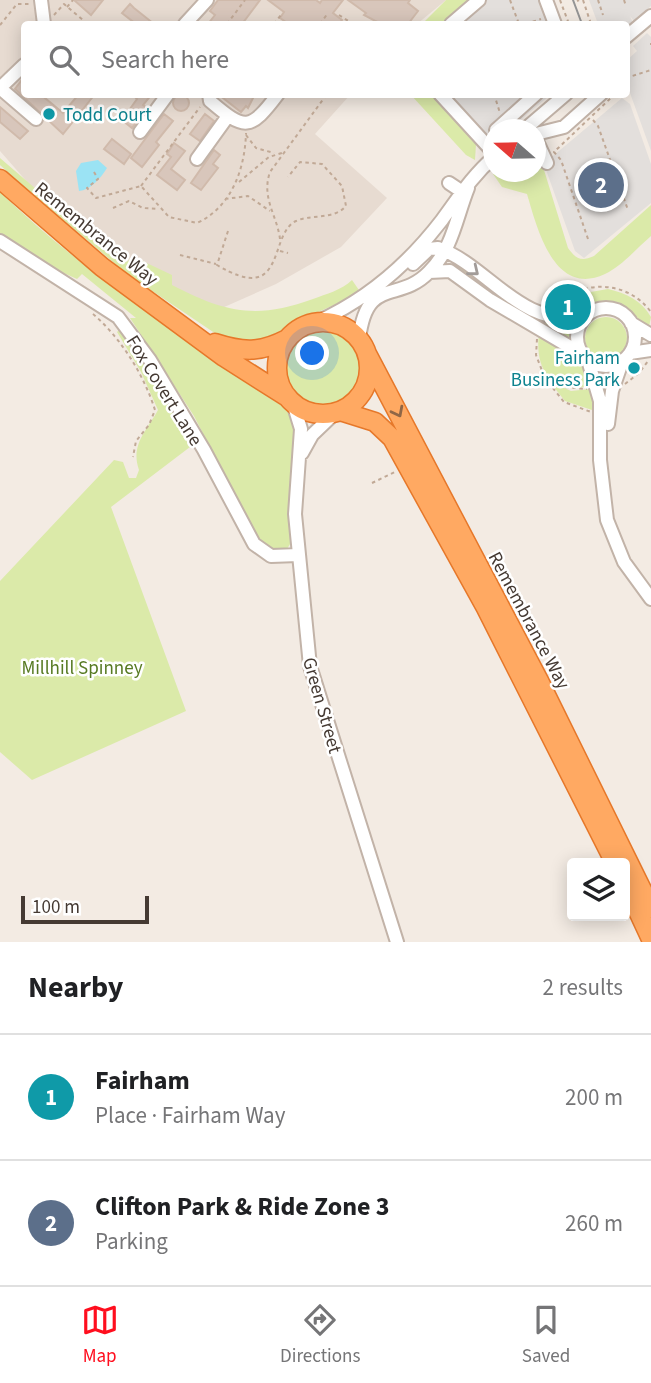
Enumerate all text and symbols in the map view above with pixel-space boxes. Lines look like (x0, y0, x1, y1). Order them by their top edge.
search box (21, 21, 630, 98)
icon: search (45, 41, 83, 79)
text: Search here (101, 41, 229, 78)
place label: Todd Court (63, 102, 152, 129)
marker: Todd Court (41, 106, 57, 122)
north arrow (483, 119, 546, 182)
pin: 2 (578, 159, 624, 211)
street label: Remembrance Way (28, 176, 164, 293)
one-way arrow (467, 263, 479, 276)
pin: 1 (545, 281, 591, 333)
street label: Fox Covert Lane (119, 330, 209, 451)
your location (295, 336, 329, 370)
place label: Fairham Business Park (511, 345, 621, 394)
marker: Fairham Business Park (626, 360, 642, 376)
one-way arrow (389, 405, 403, 417)
street label: Remembrance Way (481, 547, 576, 694)
street label: Green Street (295, 654, 348, 757)
park label: Millhill Spinney (21, 655, 143, 682)
map controls (567, 858, 630, 921)
button: layers (567, 858, 630, 921)
scale bar (21, 893, 149, 925)
text: 100 m (32, 894, 80, 921)
text: Nearby (28, 966, 123, 1009)
text: 2 results (543, 971, 623, 1004)
text: Fairham (95, 1062, 190, 1099)
text: 1 (45, 1081, 57, 1114)
text: 200 m (565, 1081, 623, 1114)
text: Place · Fairham Way (95, 1099, 285, 1132)
text: Clifton Park & Ride Zone 3 (95, 1188, 389, 1225)
text: 2 (45, 1207, 57, 1240)
text: 260 m (565, 1207, 623, 1240)
text: Parking (95, 1225, 168, 1258)
tab: Map (81, 1301, 119, 1370)
tab: Directions (280, 1301, 360, 1370)
tab: Saved (522, 1301, 570, 1370)

